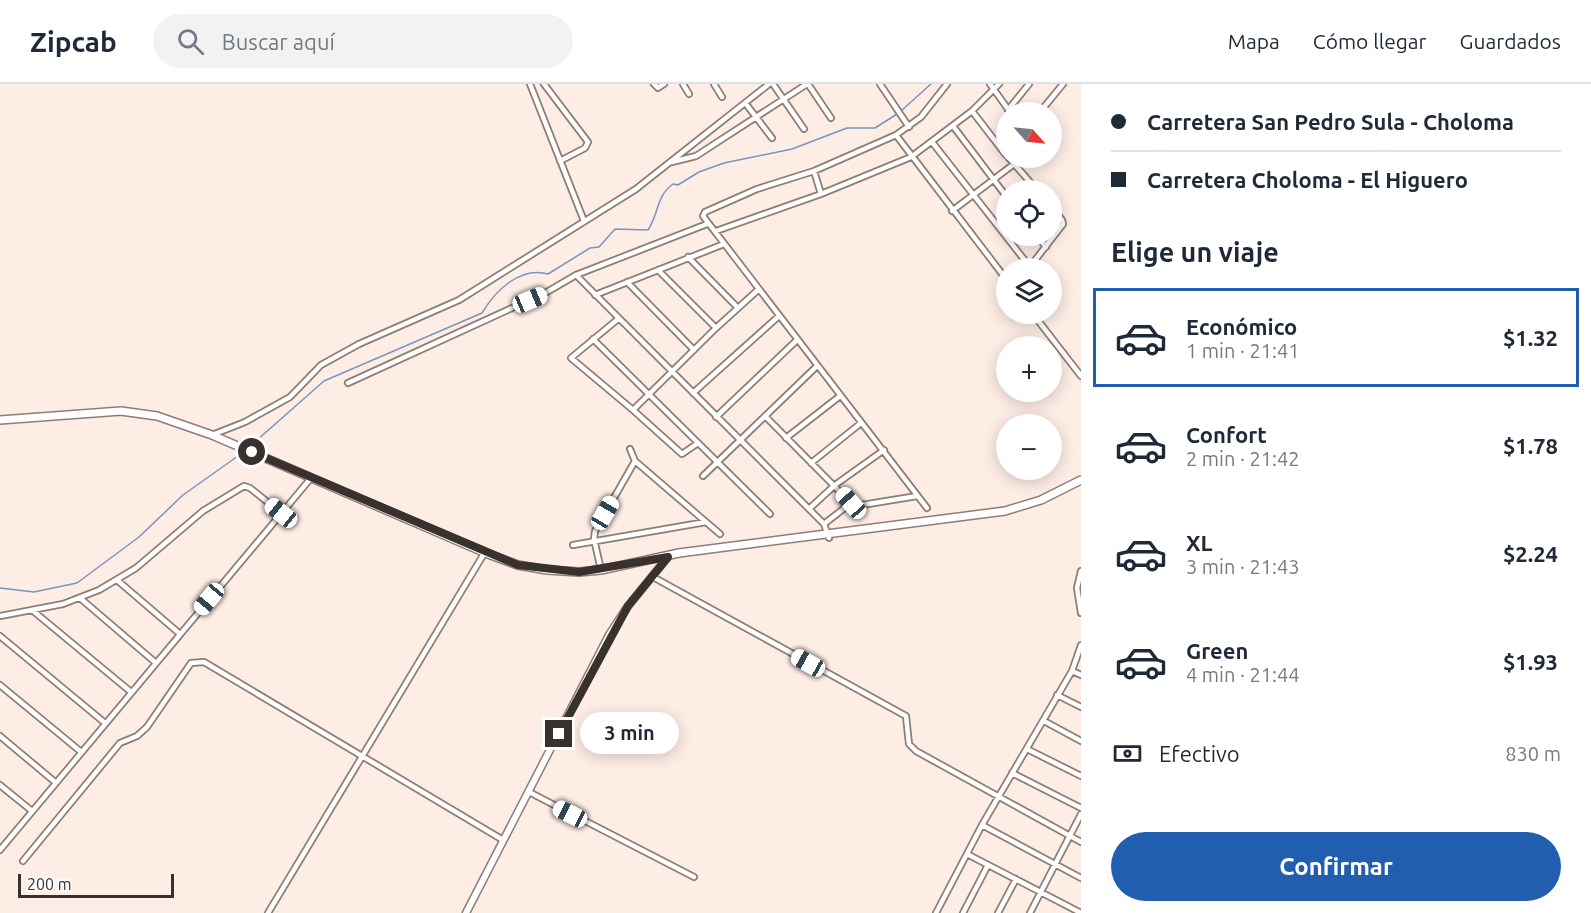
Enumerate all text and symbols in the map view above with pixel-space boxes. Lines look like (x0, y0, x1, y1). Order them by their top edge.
search box (153, 14, 573, 68)
icon: search (174, 25, 207, 58)
text: Zipcab (30, 26, 117, 57)
text: Buscar aquí (222, 29, 335, 54)
text: Mapa (1228, 29, 1280, 53)
text: Cómo llegar (1313, 29, 1427, 53)
text: Guardados (1460, 29, 1561, 53)
north arrow (996, 102, 1062, 168)
map controls (996, 102, 1062, 480)
text: Carretera San Pedro Sula - Choloma (1147, 109, 1514, 134)
text: Carretera Choloma - El Higuero (1147, 167, 1468, 192)
button: locate (996, 180, 1062, 246)
text: Elige un viaje (1111, 237, 1279, 267)
button: layers (996, 258, 1062, 324)
car (510, 285, 550, 315)
icon: car (1114, 311, 1168, 365)
text: Económico (1186, 314, 1297, 339)
text: $1.32 (1503, 325, 1558, 350)
button: + (996, 336, 1062, 402)
text: 1 min · 21:41 (1186, 339, 1300, 362)
button: − (996, 414, 1062, 480)
icon: car (1114, 419, 1168, 473)
text: Confort (1186, 422, 1267, 447)
text: $1.78 (1503, 433, 1558, 458)
route start (238, 438, 265, 465)
text: 2 min · 21:42 (1186, 447, 1300, 470)
car (832, 484, 870, 522)
car (588, 493, 622, 533)
car (261, 495, 301, 531)
icon: car (1114, 527, 1168, 581)
text: XL (1186, 530, 1213, 555)
text: $2.24 (1503, 541, 1558, 566)
text: 3 min · 21:43 (1186, 555, 1300, 578)
car (191, 579, 227, 619)
icon: car (1114, 635, 1168, 689)
text: Green (1186, 638, 1248, 663)
car (788, 646, 828, 680)
text: $1.93 (1503, 649, 1558, 674)
text: 4 min · 21:44 (1186, 663, 1300, 686)
callout: 3 min (580, 713, 679, 755)
route end (545, 720, 572, 747)
text: 3 min (604, 721, 655, 744)
icon: cash (1111, 737, 1144, 770)
text: Efectivo (1159, 741, 1240, 766)
text: 830 m (1505, 742, 1561, 765)
car (550, 798, 590, 830)
button: Confirmar (1111, 832, 1561, 901)
scale bar (18, 871, 174, 898)
text: 200 m (27, 875, 72, 893)

